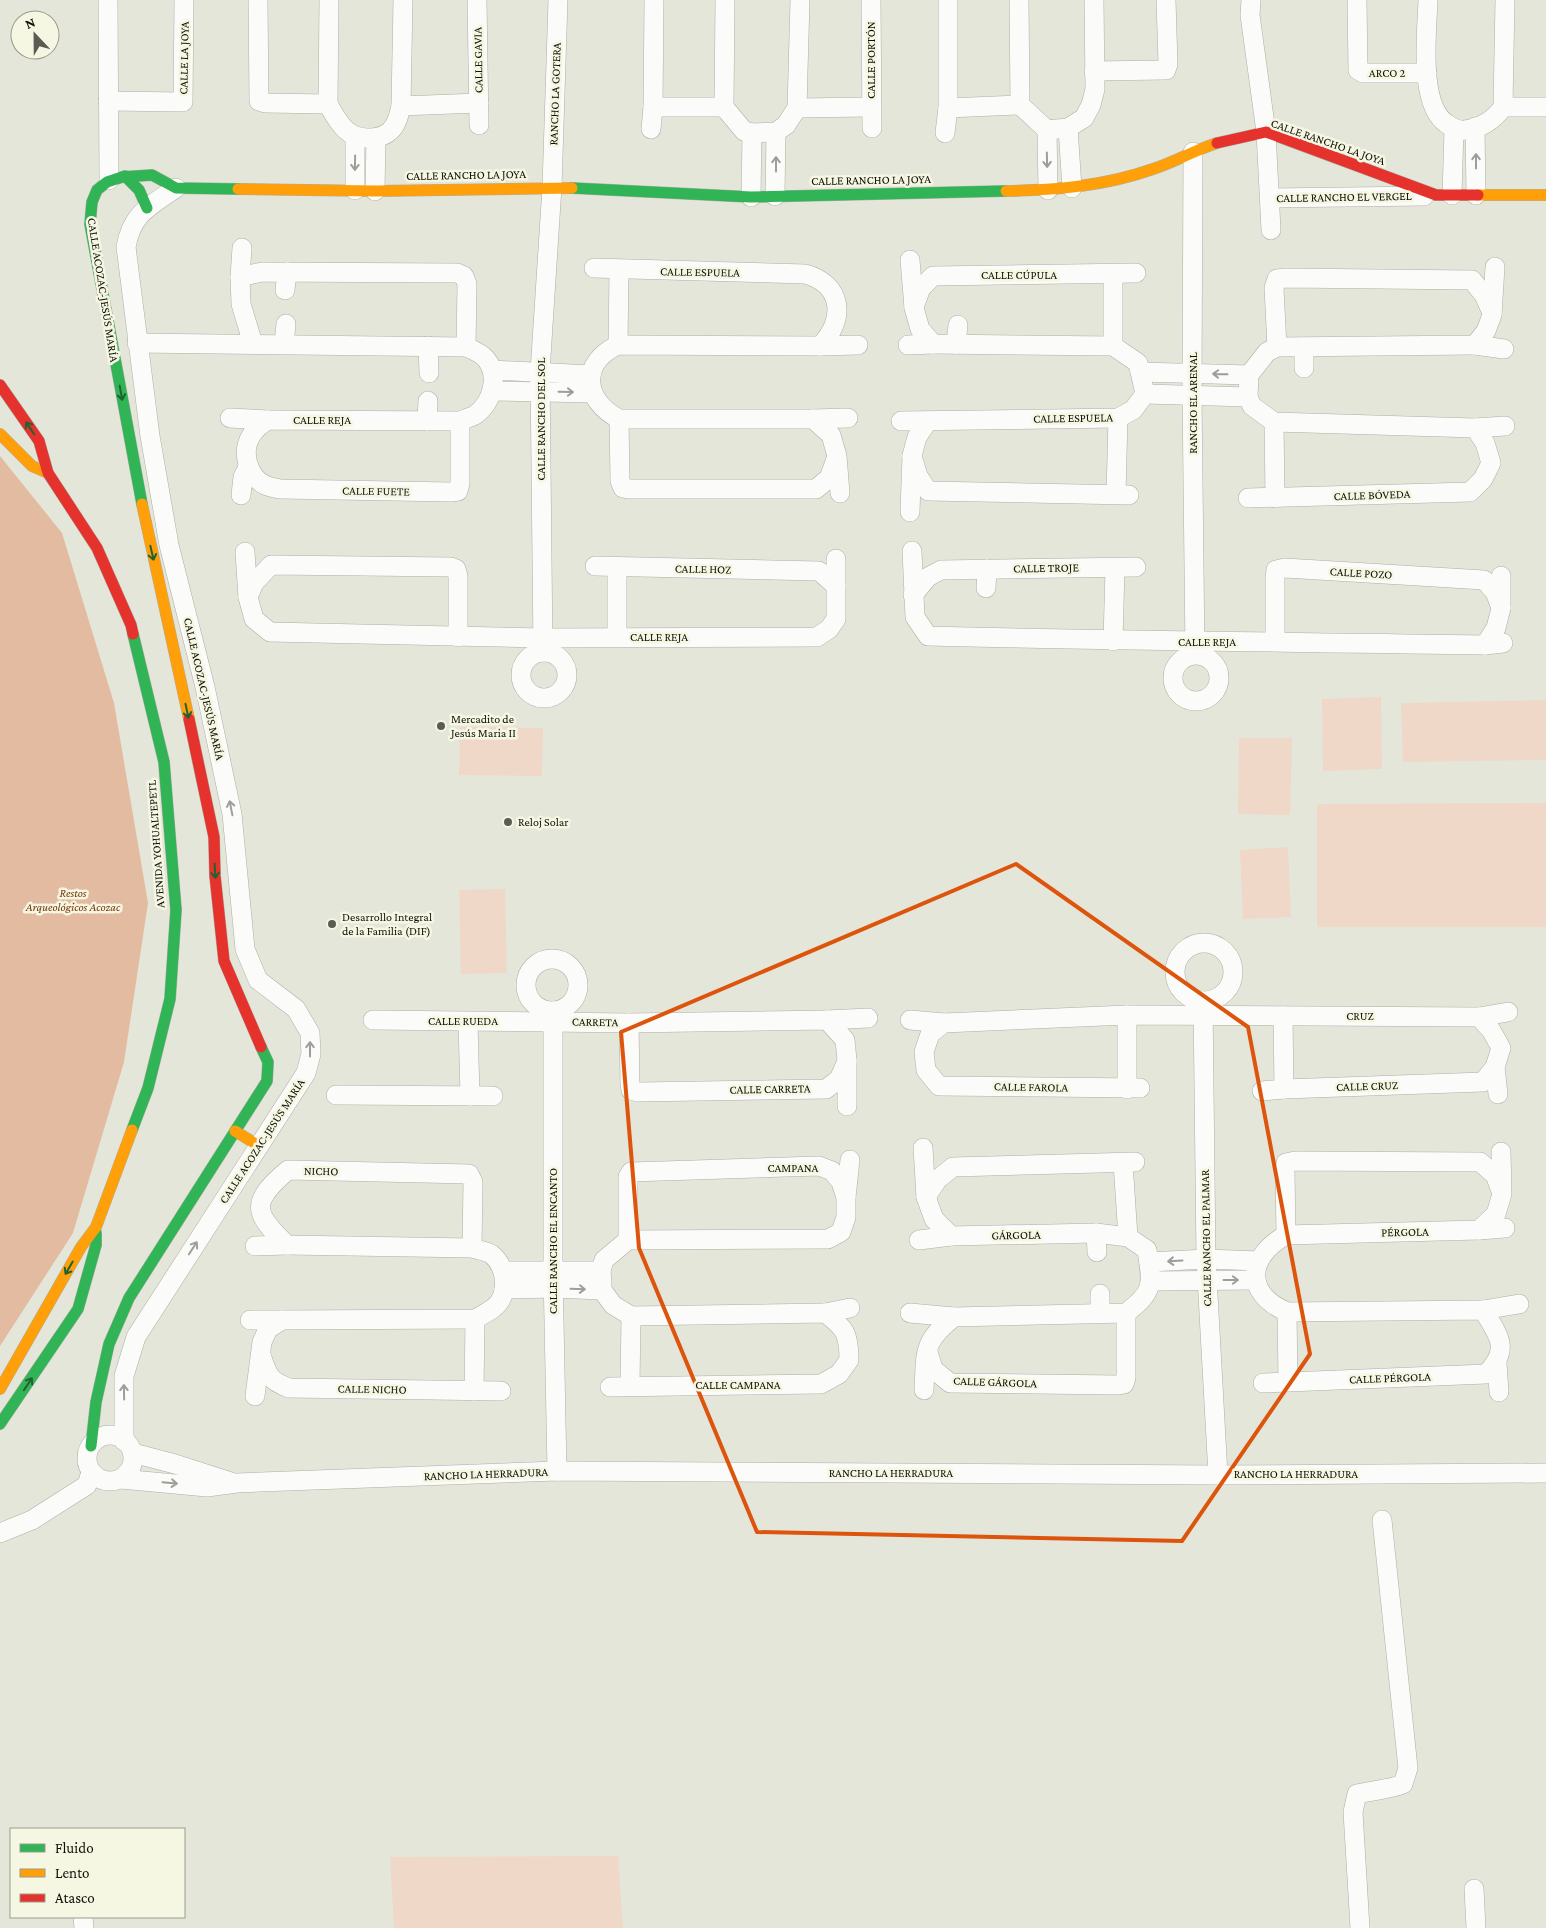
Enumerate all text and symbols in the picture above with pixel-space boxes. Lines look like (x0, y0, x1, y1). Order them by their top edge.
north arrow (10, 10, 60, 60)
text: N (23, 14, 38, 32)
street label: CALLE LA JOYA (176, 21, 192, 95)
street label: CALLE PORTÓN (864, 21, 878, 99)
street label: CALLE GAVIA (470, 27, 486, 93)
street label: RANCHO LA GOTERA (546, 42, 564, 146)
street label: ARCO 2 (1369, 66, 1405, 80)
street label: CALLE RANCHO LA JOYA (1269, 116, 1387, 168)
one-way arrow (1042, 152, 1052, 168)
one-way arrow (1471, 153, 1480, 169)
one-way arrow (350, 155, 360, 171)
one-way arrow (771, 157, 781, 173)
street label: CALLE RANCHO LA JOYA (406, 167, 526, 183)
street label: CALLE RANCHO LA JOYA (811, 172, 931, 188)
street label: CALLE RANCHO EL VERGEL (1276, 189, 1412, 205)
street label: CALLE ACOZAC-JESÚS MARÍA (85, 217, 121, 363)
street label: CALLE ESPUELA (660, 264, 740, 280)
street label: CALLE CÚPULA (981, 268, 1057, 282)
street label: RANCHO EL ARENAL (1186, 352, 1200, 454)
street label: CALLE RANCHO DEL SOL (534, 357, 548, 481)
one-way arrow (1213, 369, 1229, 379)
one-way arrow (116, 385, 126, 401)
one-way arrow (558, 388, 574, 397)
street label: CALLE ESPUELA (1033, 410, 1113, 426)
street label: CALLE REJA (293, 413, 351, 427)
one-way arrow (25, 421, 35, 435)
street label: CALLE FUETE (342, 483, 410, 499)
street label: CALLE BÓVEDA (1333, 487, 1411, 503)
one-way arrow (148, 544, 157, 560)
street label: CALLE TROJE (1013, 560, 1079, 576)
street label: CALLE HOZ (675, 562, 731, 576)
street label: CALLE POZO (1329, 564, 1393, 582)
street label: CALLE ACOZAC-JESÚS MARÍA (181, 616, 227, 762)
street label: CALLE REJA (630, 630, 688, 644)
street label: CALLE REJA (1178, 635, 1236, 649)
one-way arrow (182, 703, 192, 719)
place label: Mercadito de Jesús Maria II (450, 712, 516, 740)
marker: Mercadito de Jesús Maria II (435, 720, 447, 732)
street label: AVENIDA YOHUALTEPETL (145, 780, 167, 908)
one-way arrow (226, 800, 235, 816)
place label: Reloj Solar (518, 815, 569, 829)
marker: Reloj Solar (502, 816, 514, 828)
one-way arrow (211, 863, 220, 879)
park label: Restos Arqueológicos Acozac (25, 886, 121, 914)
place label: Desarrollo Integral de la Familia (DIF) (342, 910, 432, 938)
marker: Desarrollo Integral de la Familia (DIF) (326, 918, 338, 930)
street label: CRUZ (1346, 1009, 1374, 1023)
street label: CALLE RUEDA (428, 1014, 498, 1028)
street label: CARRETA (572, 1015, 619, 1029)
one-way arrow (305, 1042, 315, 1058)
street label: CALLE ACOZAC-JESÚS MARÍA (216, 1076, 308, 1206)
street label: CALLE CRUZ (1336, 1078, 1398, 1094)
street label: CALLE FAROLA (994, 1079, 1068, 1095)
street label: CALLE CARRETA (729, 1081, 811, 1097)
street label: CAMPANA (768, 1161, 819, 1175)
street label: NICHO (304, 1164, 338, 1178)
street label: CALLE RANCHO EL ENCANTO (546, 1168, 560, 1314)
street label: CALLE RANCHO EL PALMAR (1198, 1169, 1214, 1307)
street label: PÉRGOLA (1381, 1225, 1429, 1239)
street label: GÁRGOLA (991, 1228, 1041, 1242)
one-way arrow (188, 1241, 198, 1255)
one-way arrow (1167, 1256, 1183, 1265)
one-way arrow (64, 1260, 74, 1275)
one-way arrow (1223, 1275, 1239, 1285)
one-way arrow (569, 1284, 585, 1293)
street label: CALLE PÉRGOLA (1349, 1370, 1431, 1386)
street label: CALLE GÁRGOLA (953, 1374, 1037, 1390)
one-way arrow (23, 1377, 33, 1391)
street label: CALLE CAMPANA (695, 1378, 781, 1392)
street label: CALLE NICHO (337, 1381, 407, 1397)
one-way arrow (120, 1384, 129, 1400)
street label: RANCHO LA HERRADURA (424, 1465, 549, 1483)
street label: RANCHO LA HERRADURA (829, 1466, 953, 1480)
street label: RANCHO LA HERRADURA (1234, 1467, 1358, 1481)
one-way arrow (161, 1478, 177, 1488)
legend (10, 1828, 185, 1918)
text: Fluido (55, 1840, 94, 1856)
text: Lento (55, 1865, 89, 1881)
text: Atasco (55, 1890, 95, 1906)

